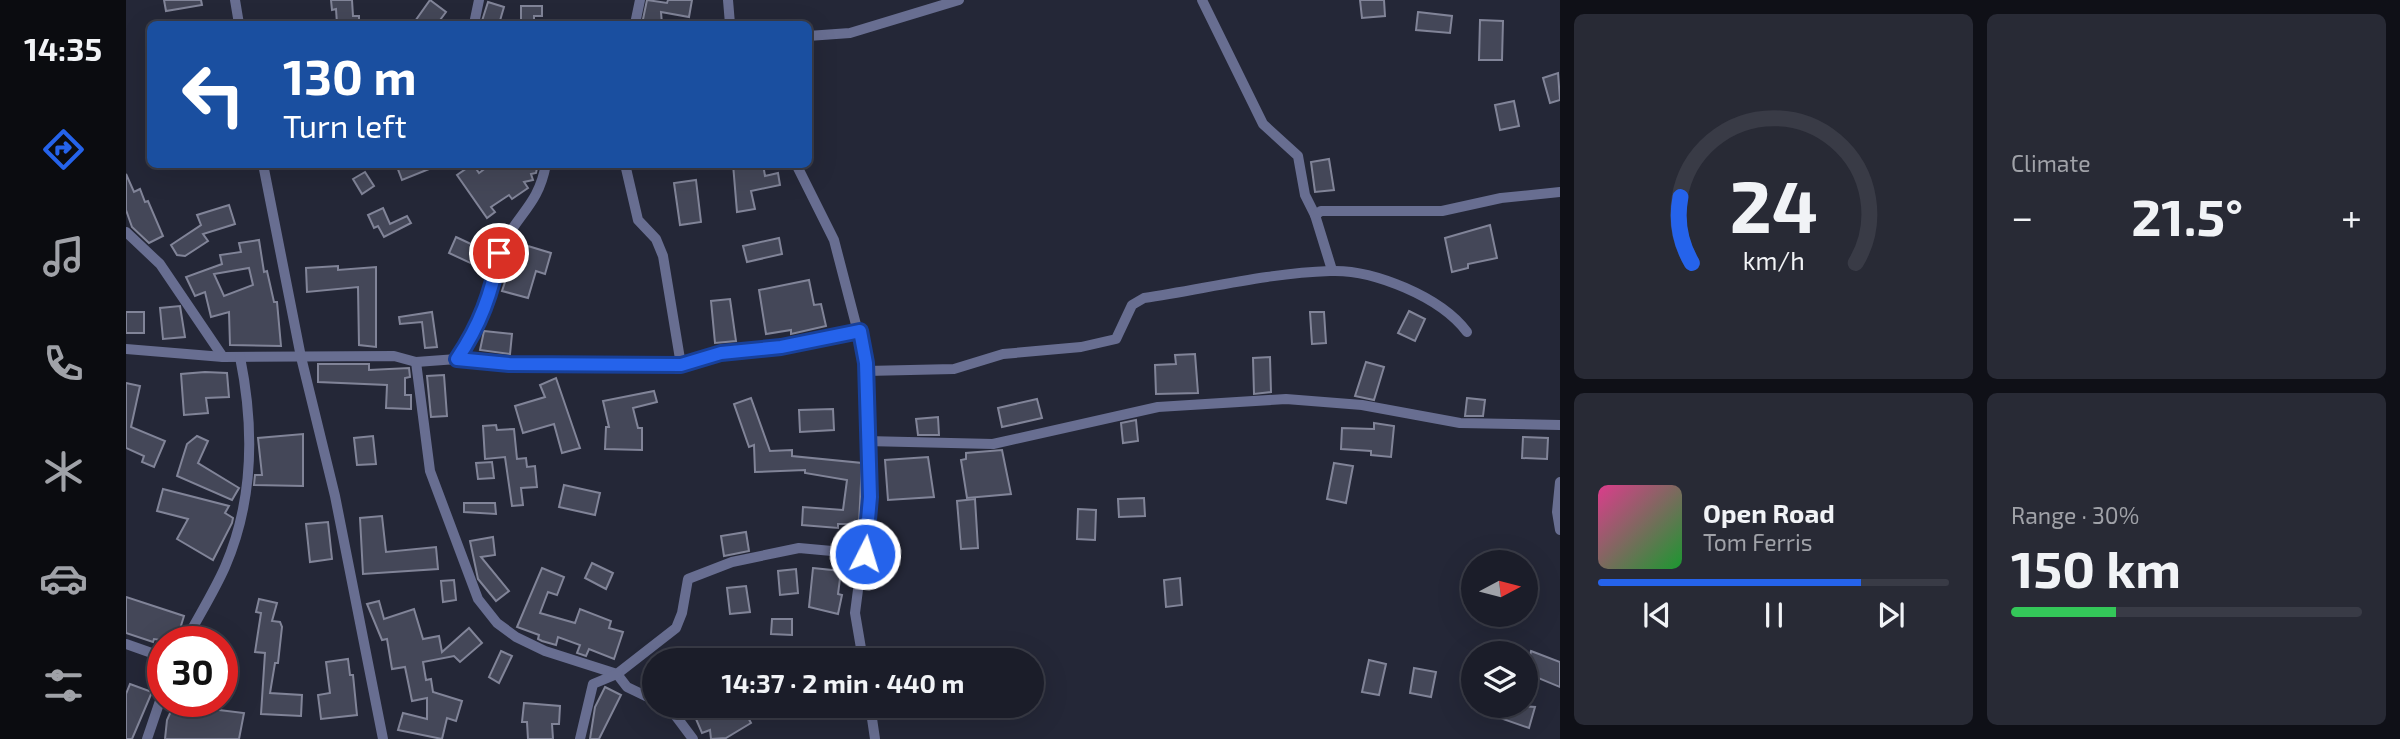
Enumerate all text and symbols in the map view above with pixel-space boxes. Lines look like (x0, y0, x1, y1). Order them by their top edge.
text: 14:35 (24, 29, 102, 67)
text: 130 m (283, 46, 417, 105)
icon: left (168, 49, 259, 140)
text: Turn left (283, 106, 407, 144)
icon: directions (39, 125, 88, 174)
text: Climate (2011, 149, 2091, 177)
text: 24 (1729, 160, 1818, 248)
text: 21.5° (2131, 184, 2243, 246)
text: − (2011, 193, 2033, 239)
text: + (2341, 193, 2362, 239)
pin (469, 223, 529, 283)
icon: music (39, 232, 88, 281)
icon: arrive (480, 234, 518, 272)
text: km/h (1742, 244, 1805, 274)
icon: phone (39, 339, 88, 388)
icon: climate (39, 447, 88, 496)
text: Open Road (1703, 497, 1835, 528)
text: Range · 30% (2011, 501, 2139, 529)
position arrow (828, 517, 902, 591)
text: Tom Ferris (1703, 528, 1812, 556)
text: 150 km (2011, 536, 2181, 598)
north arrow (1461, 550, 1538, 626)
map controls (1461, 550, 1538, 718)
icon: car (39, 554, 88, 603)
icon: previous (1638, 596, 1676, 634)
icon: pause (1755, 596, 1793, 634)
icon: next (1872, 596, 1910, 634)
speed limit sign: 30 (147, 626, 238, 717)
button: layers (1461, 641, 1538, 718)
icon: filters (39, 661, 88, 710)
text: 14:37 · 2 min · 440 m (722, 667, 964, 698)

